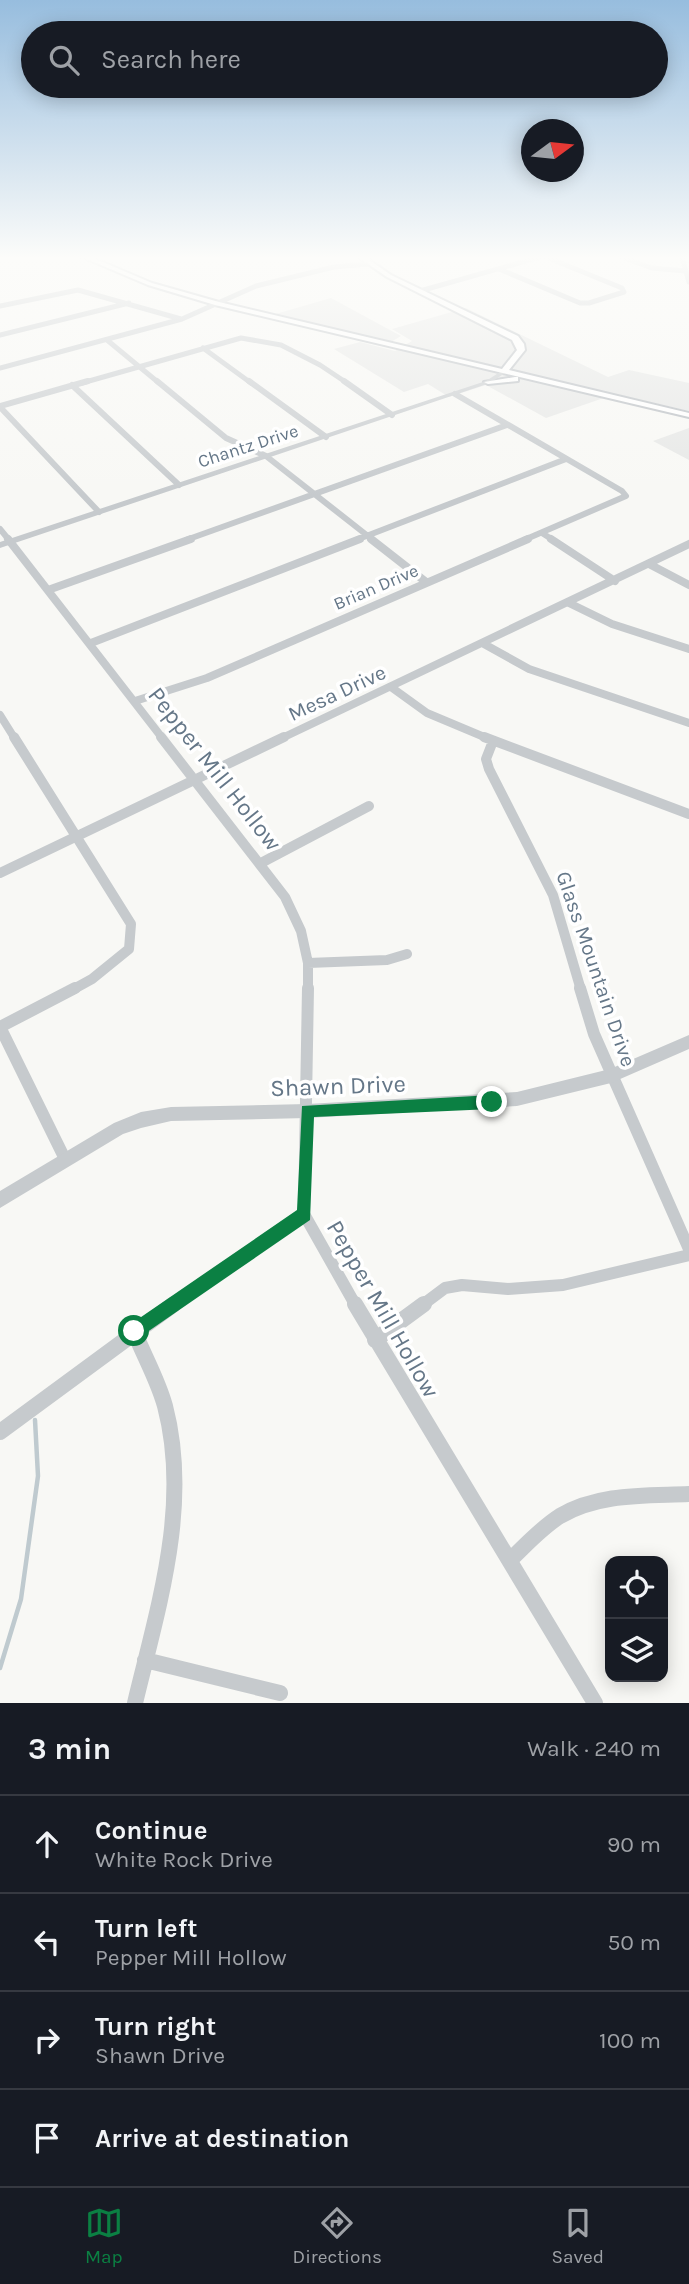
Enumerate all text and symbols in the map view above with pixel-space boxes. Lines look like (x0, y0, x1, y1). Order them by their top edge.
search box (21, 21, 668, 98)
icon: search (45, 41, 83, 79)
text: Search here (101, 44, 241, 75)
north arrow (521, 119, 584, 182)
street label: Chantz Drive (195, 419, 301, 473)
street label: Brian Drive (330, 559, 422, 615)
street label: Mesa Drive (284, 660, 390, 726)
street label: Pepper Mill Hollow (142, 682, 288, 856)
street label: Glass Mountain Drive (551, 868, 641, 1070)
street label: Shawn Drive (270, 1070, 406, 1102)
route end (476, 1086, 507, 1117)
street label: Pepper Mill Hollow (321, 1215, 445, 1403)
route start (118, 1315, 149, 1346)
map controls (605, 1556, 668, 1682)
button: locate (605, 1556, 668, 1619)
button: layers (605, 1619, 668, 1682)
text: 3 min (28, 1731, 111, 1767)
text: Walk · 240 m (527, 1735, 661, 1762)
text: Continue (95, 1815, 207, 1846)
icon: ahead (28, 1825, 66, 1863)
text: 90 m (607, 1831, 661, 1858)
text: White Rock Drive (95, 1846, 273, 1873)
text: Turn left (95, 1913, 197, 1944)
icon: left (28, 1923, 66, 1961)
text: 50 m (607, 1929, 661, 1956)
text: Pepper Mill Hollow (95, 1944, 287, 1971)
text: Turn right (95, 2011, 216, 2042)
icon: right (28, 2021, 66, 2059)
text: 100 m (599, 2027, 661, 2054)
text: Shawn Drive (95, 2042, 225, 2069)
icon: arrive (28, 2119, 66, 2157)
text: Arrive at destination (95, 2123, 349, 2154)
tab: Map (85, 2204, 123, 2268)
tab: Directions (293, 2204, 382, 2268)
tab: Saved (552, 2204, 604, 2268)

